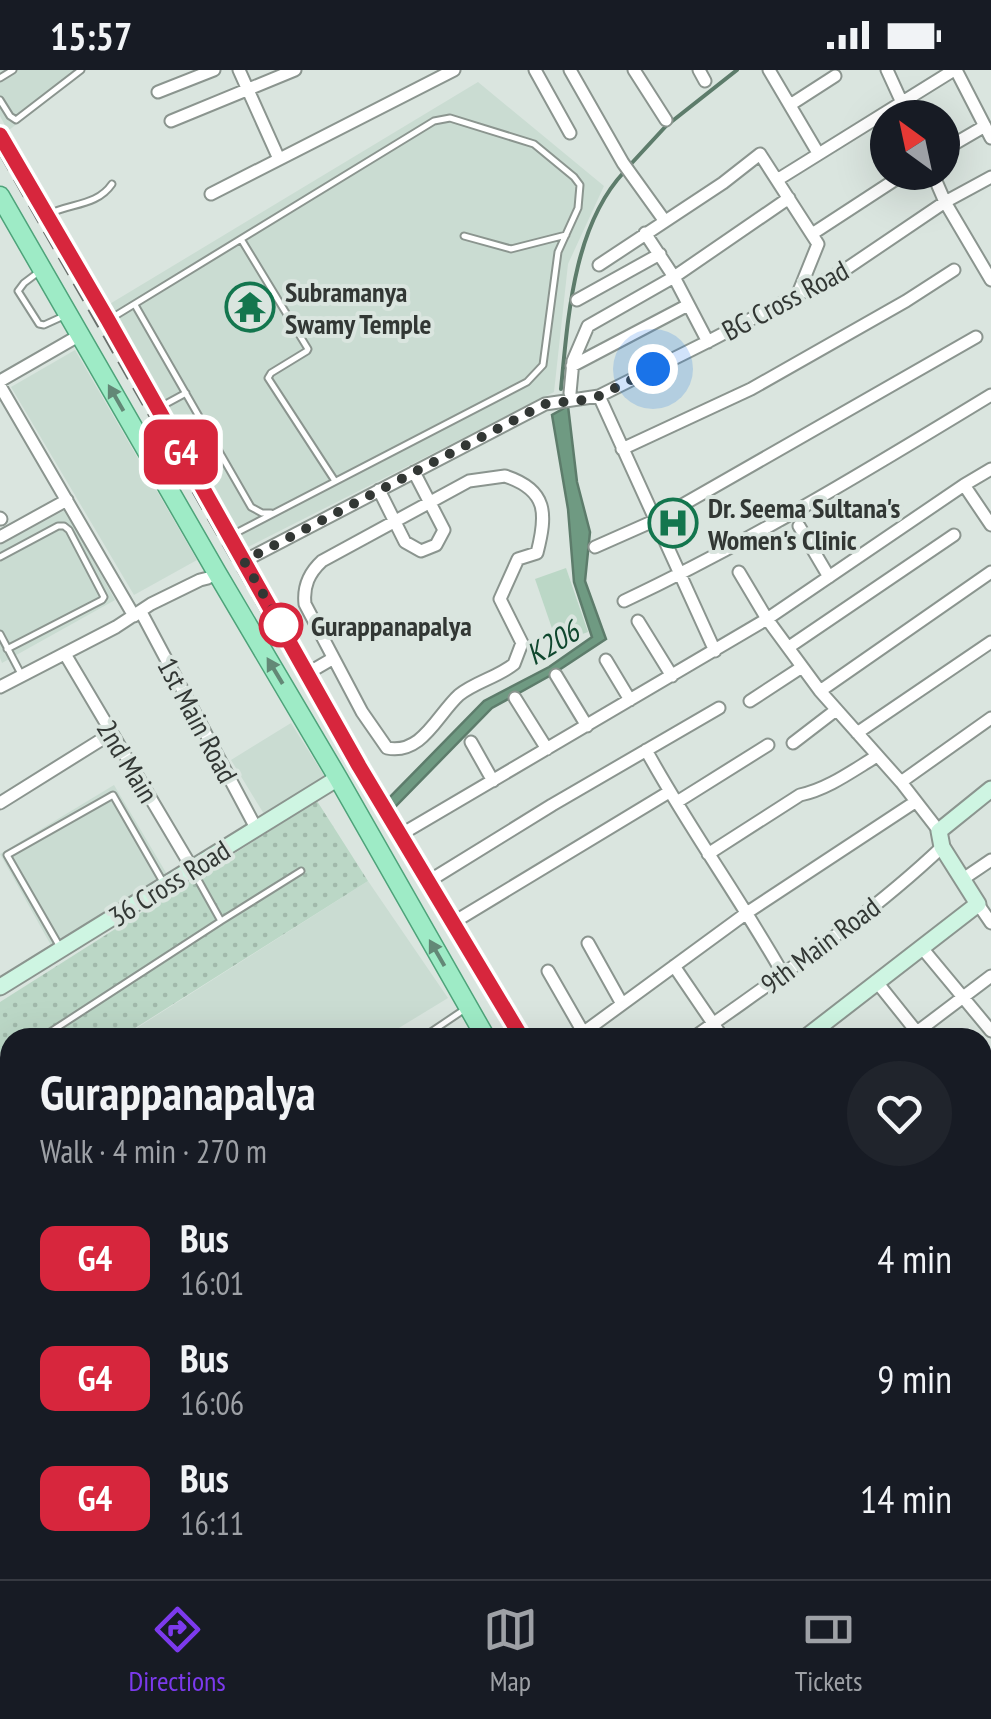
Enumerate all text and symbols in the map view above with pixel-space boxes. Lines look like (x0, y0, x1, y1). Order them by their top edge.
text: 15:57 (50, 11, 132, 60)
north arrow (870, 100, 960, 190)
map controls (870, 100, 960, 190)
street label: BG Cross Road (715, 251, 855, 349)
place label: Subramanya Swamy Temple (285, 273, 432, 342)
temple icon: Subramanya Swamy Temple (224, 281, 276, 333)
your location (628, 344, 678, 394)
one-way arrow (108, 384, 126, 412)
line badge: G4 (136, 420, 226, 484)
text: G4 (164, 429, 198, 475)
place label: Dr. Seema Sultana's Women's Clinic (707, 489, 901, 558)
hospital icon: Dr. Seema Sultana's Women's Clinic (647, 497, 699, 549)
marker: Gurappanapalya (260, 604, 302, 646)
place label: Gurappanapalya (311, 607, 472, 644)
water label: K206 (518, 610, 588, 673)
street label: 1st Main Road (150, 651, 246, 789)
one-way arrow (267, 657, 284, 685)
street label: 2nd Main (89, 713, 167, 809)
street label: 36 Cross Road (102, 831, 236, 935)
street label: 9th Main Road (753, 888, 887, 1002)
one-way arrow (428, 939, 446, 967)
text: Gurappanapalya (40, 1061, 315, 1123)
button: heart (847, 1061, 952, 1166)
text: Walk · 4 min · 270 m (40, 1130, 267, 1172)
text: Bus (180, 1213, 229, 1262)
text: 4 min (877, 1234, 952, 1283)
text: G4 (78, 1235, 112, 1281)
text: 16:01 (180, 1262, 244, 1304)
text: Bus (180, 1333, 229, 1382)
text: 9 min (877, 1354, 952, 1403)
text: G4 (78, 1355, 112, 1401)
text: 16:06 (180, 1382, 244, 1424)
text: Bus (180, 1453, 229, 1502)
text: 14 min (860, 1474, 952, 1523)
text: G4 (78, 1475, 112, 1521)
text: 16:11 (180, 1502, 244, 1544)
tab: Directions (128, 1602, 226, 1699)
tab: Map (483, 1602, 538, 1699)
tab: Tickets (795, 1602, 863, 1699)

